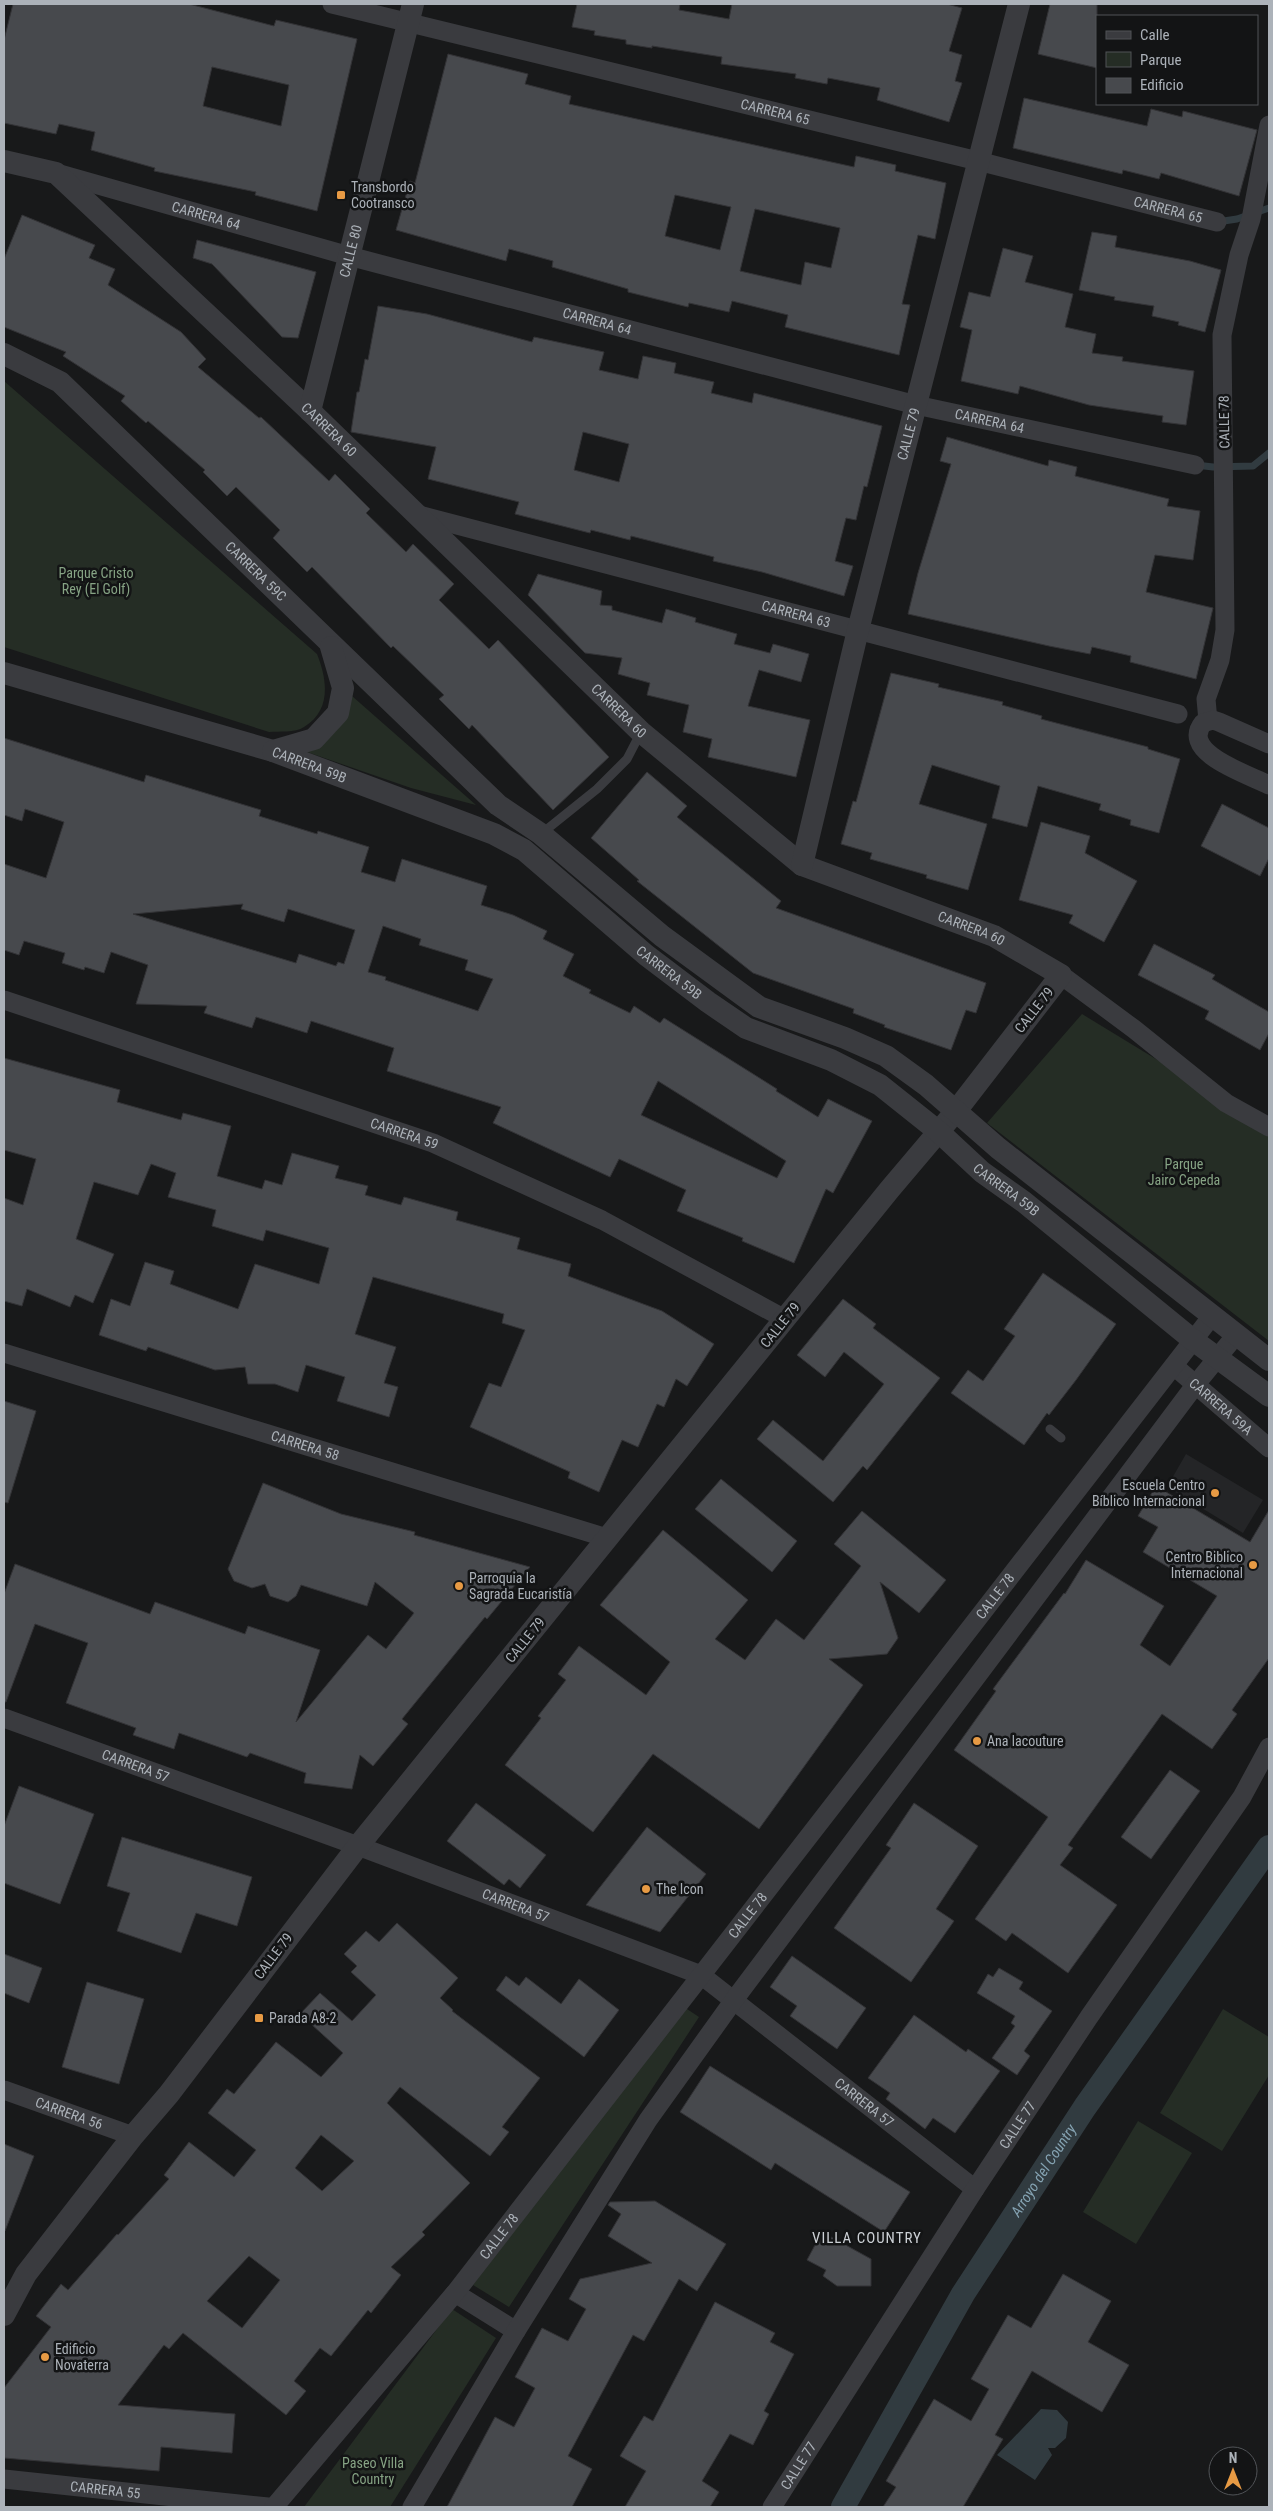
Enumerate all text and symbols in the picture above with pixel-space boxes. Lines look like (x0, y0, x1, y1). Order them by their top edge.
legend (1096, 15, 1258, 105)
text: Calle (1140, 26, 1170, 44)
text: Parque (1140, 51, 1182, 69)
text: Edificio (1140, 76, 1183, 94)
street label: CARRERA 65 (739, 96, 811, 128)
place label: Transbordo Cootransco (351, 179, 415, 211)
marker: Transbordo Cootransco (335, 189, 347, 201)
street label: CARRERA 65 (1132, 193, 1204, 226)
street label: CARRERA 64 (170, 198, 242, 233)
street label: CALLE 80 (336, 223, 365, 279)
street label: CARRERA 64 (561, 304, 633, 338)
street label: CALLE 78 (1216, 395, 1232, 449)
street label: CARRERA 60 (298, 399, 360, 460)
street label: CALLE 79 (894, 406, 923, 462)
street label: CARRERA 64 (953, 406, 1026, 436)
street label: CARRERA 59C (222, 538, 290, 604)
park label: Parque Cristo Rey (El Golf) (59, 565, 133, 598)
street label: CARRERA 63 (760, 597, 832, 631)
street label: CARRERA 60 (588, 680, 650, 741)
street label: CARRERA 59B (270, 743, 349, 786)
street label: CARRERA 60 (936, 908, 1008, 949)
street label: CARRERA 59B (633, 942, 705, 1002)
street label: CALLE 79 (1011, 984, 1057, 1036)
street label: CARRERA 59 (368, 1115, 441, 1152)
park label: Parque Jairo Cepeda (1148, 1156, 1220, 1188)
street label: CARRERA 59B (970, 1160, 1043, 1219)
street label: CALLE 79 (757, 1299, 803, 1351)
street label: CARRERA 59A (1186, 1375, 1256, 1438)
street label: CARRERA 58 (269, 1427, 341, 1463)
place label: Escuela Centro Bíblico Internacional (1092, 1477, 1205, 1509)
marker: Escuela Centro Bíblico Internacional (1209, 1487, 1221, 1499)
place label: Centro Biblico Internacional (1166, 1549, 1243, 1581)
marker: Centro Biblico Internacional (1247, 1559, 1259, 1571)
place label: Parroquia la Sagrada Eucaristía (469, 1570, 572, 1602)
street label: CALLE 78 (972, 1570, 1018, 1622)
marker: Parroquia la Sagrada Eucaristía (453, 1580, 465, 1592)
street label: CALLE 79 (502, 1614, 548, 1666)
place label: Ana lacouture (987, 1733, 1064, 1749)
marker: Ana lacouture (971, 1735, 983, 1747)
street label: CARRERA 57 (100, 1746, 172, 1785)
place label: The Icon (656, 1881, 704, 1897)
marker: The Icon (640, 1883, 652, 1895)
street label: CARRERA 57 (480, 1885, 552, 1925)
street label: CALLE 78 (725, 1889, 770, 1941)
street label: CALLE 79 (251, 1930, 295, 1982)
place label: Parada A8-2 (269, 2010, 336, 2026)
marker: Parada A8-2 (253, 2012, 265, 2024)
street label: CARRERA 57 (832, 2075, 897, 2131)
street label: CARRERA 56 (33, 2094, 105, 2133)
street label: CALLE 77 (996, 2098, 1039, 2152)
water label: Arroyo del Country (1006, 2120, 1081, 2221)
street label: CALLE 78 (476, 2210, 522, 2262)
district label: VILLA COUNTRY (812, 2229, 922, 2247)
place label: Edificio Novaterra (55, 2341, 109, 2373)
marker: Edificio Novaterra (39, 2351, 51, 2363)
street label: CALLE 77 (777, 2439, 820, 2493)
north arrow (1208, 2446, 1258, 2496)
text: N (1229, 2450, 1237, 2466)
park label: Paseo Villa Country (342, 2455, 404, 2487)
street label: CARRERA 55 (70, 2478, 141, 2501)

